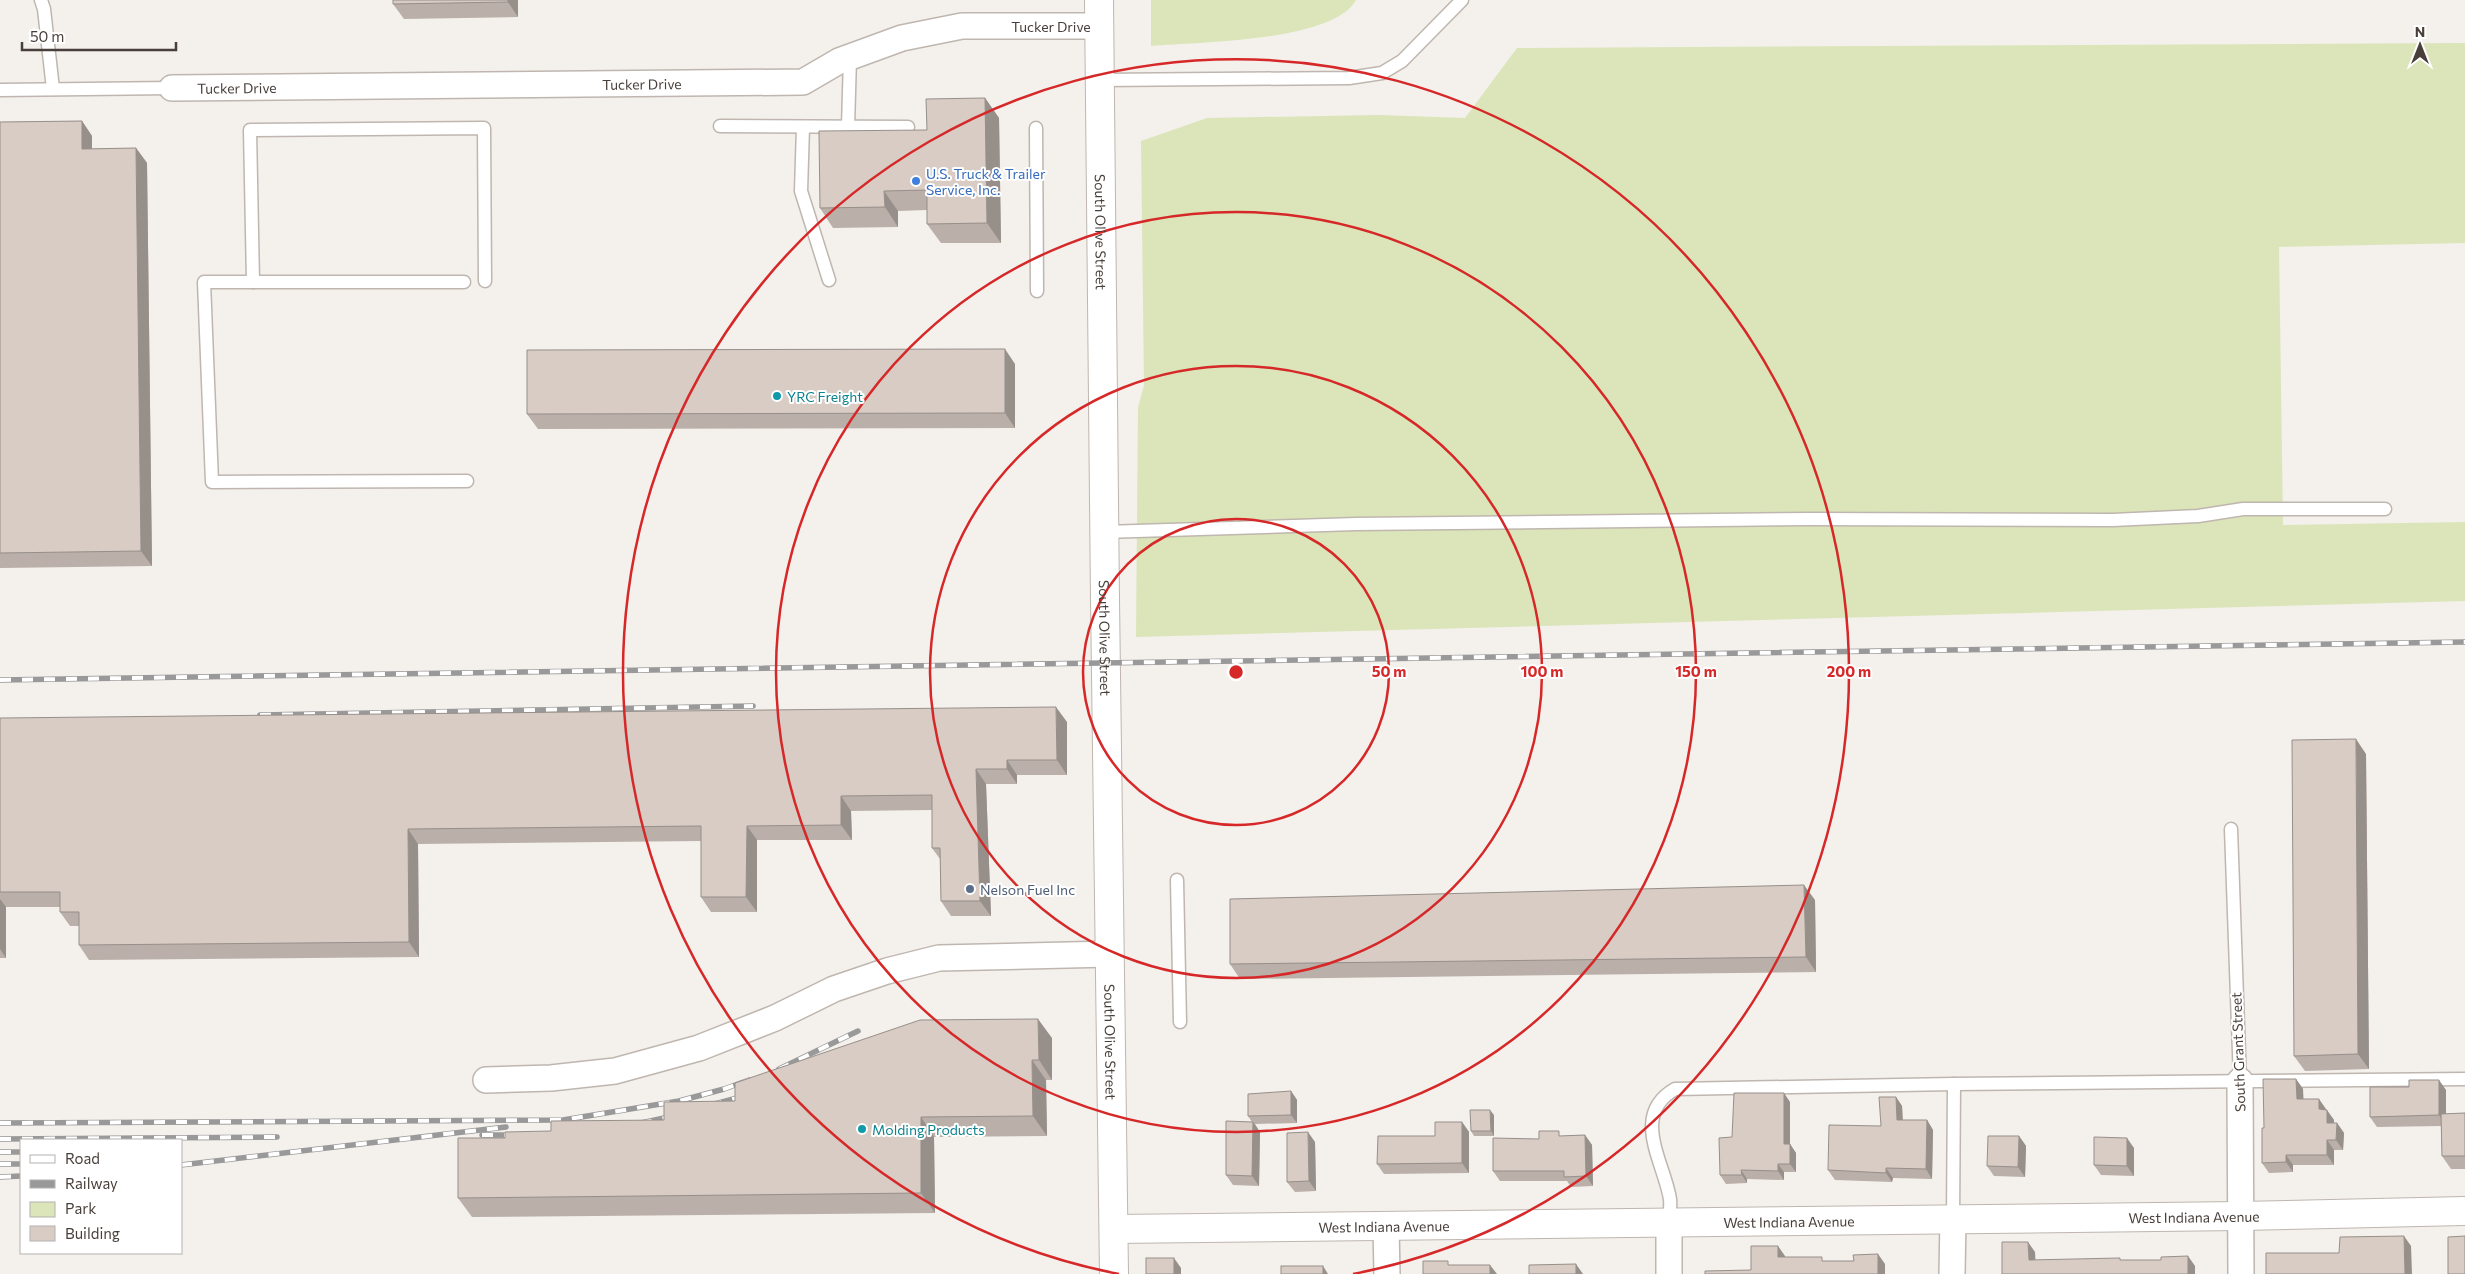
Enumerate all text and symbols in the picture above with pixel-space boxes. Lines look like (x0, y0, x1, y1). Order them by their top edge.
street label: Tucker Drive (1011, 18, 1091, 35)
scale bar (22, 20, 176, 52)
north arrow (2395, 20, 2445, 70)
text: N (2415, 23, 2425, 40)
text: 50 m (30, 27, 64, 45)
street label: Tucker Drive (602, 75, 682, 92)
street label: Tucker Drive (197, 79, 277, 96)
place label: U.S. Truck & Trailer Service, Inc. (926, 165, 1046, 198)
street label: South Olive Street (1092, 174, 1110, 290)
marker: U.S. Truck & Trailer Service, Inc. (910, 175, 922, 187)
place label: YRC Freight (787, 388, 863, 405)
marker: YRC Freight (771, 390, 783, 402)
street label: South Olive Street (1096, 580, 1115, 696)
text: 50 m (1372, 662, 1406, 680)
text: 100 m (1521, 662, 1563, 680)
text: 150 m (1675, 662, 1717, 680)
text: 200 m (1827, 662, 1871, 680)
centre of rings (1227, 663, 1245, 681)
place label: Nelson Fuel Inc (980, 881, 1075, 898)
marker: Nelson Fuel Inc (964, 883, 976, 895)
street label: South Olive Street (1102, 984, 1120, 1100)
street label: South Grant Street (2227, 992, 2249, 1112)
place label: Molding Products (872, 1121, 985, 1138)
marker: Molding Products (856, 1123, 868, 1135)
legend (20, 1139, 182, 1254)
text: Road (65, 1149, 100, 1167)
text: Railway (65, 1174, 118, 1192)
text: Park (65, 1199, 96, 1217)
street label: West Indiana Avenue (2128, 1207, 2260, 1226)
street label: West Indiana Avenue (1723, 1212, 1855, 1230)
street label: West Indiana Avenue (1318, 1217, 1450, 1235)
text: Building (65, 1224, 120, 1242)

